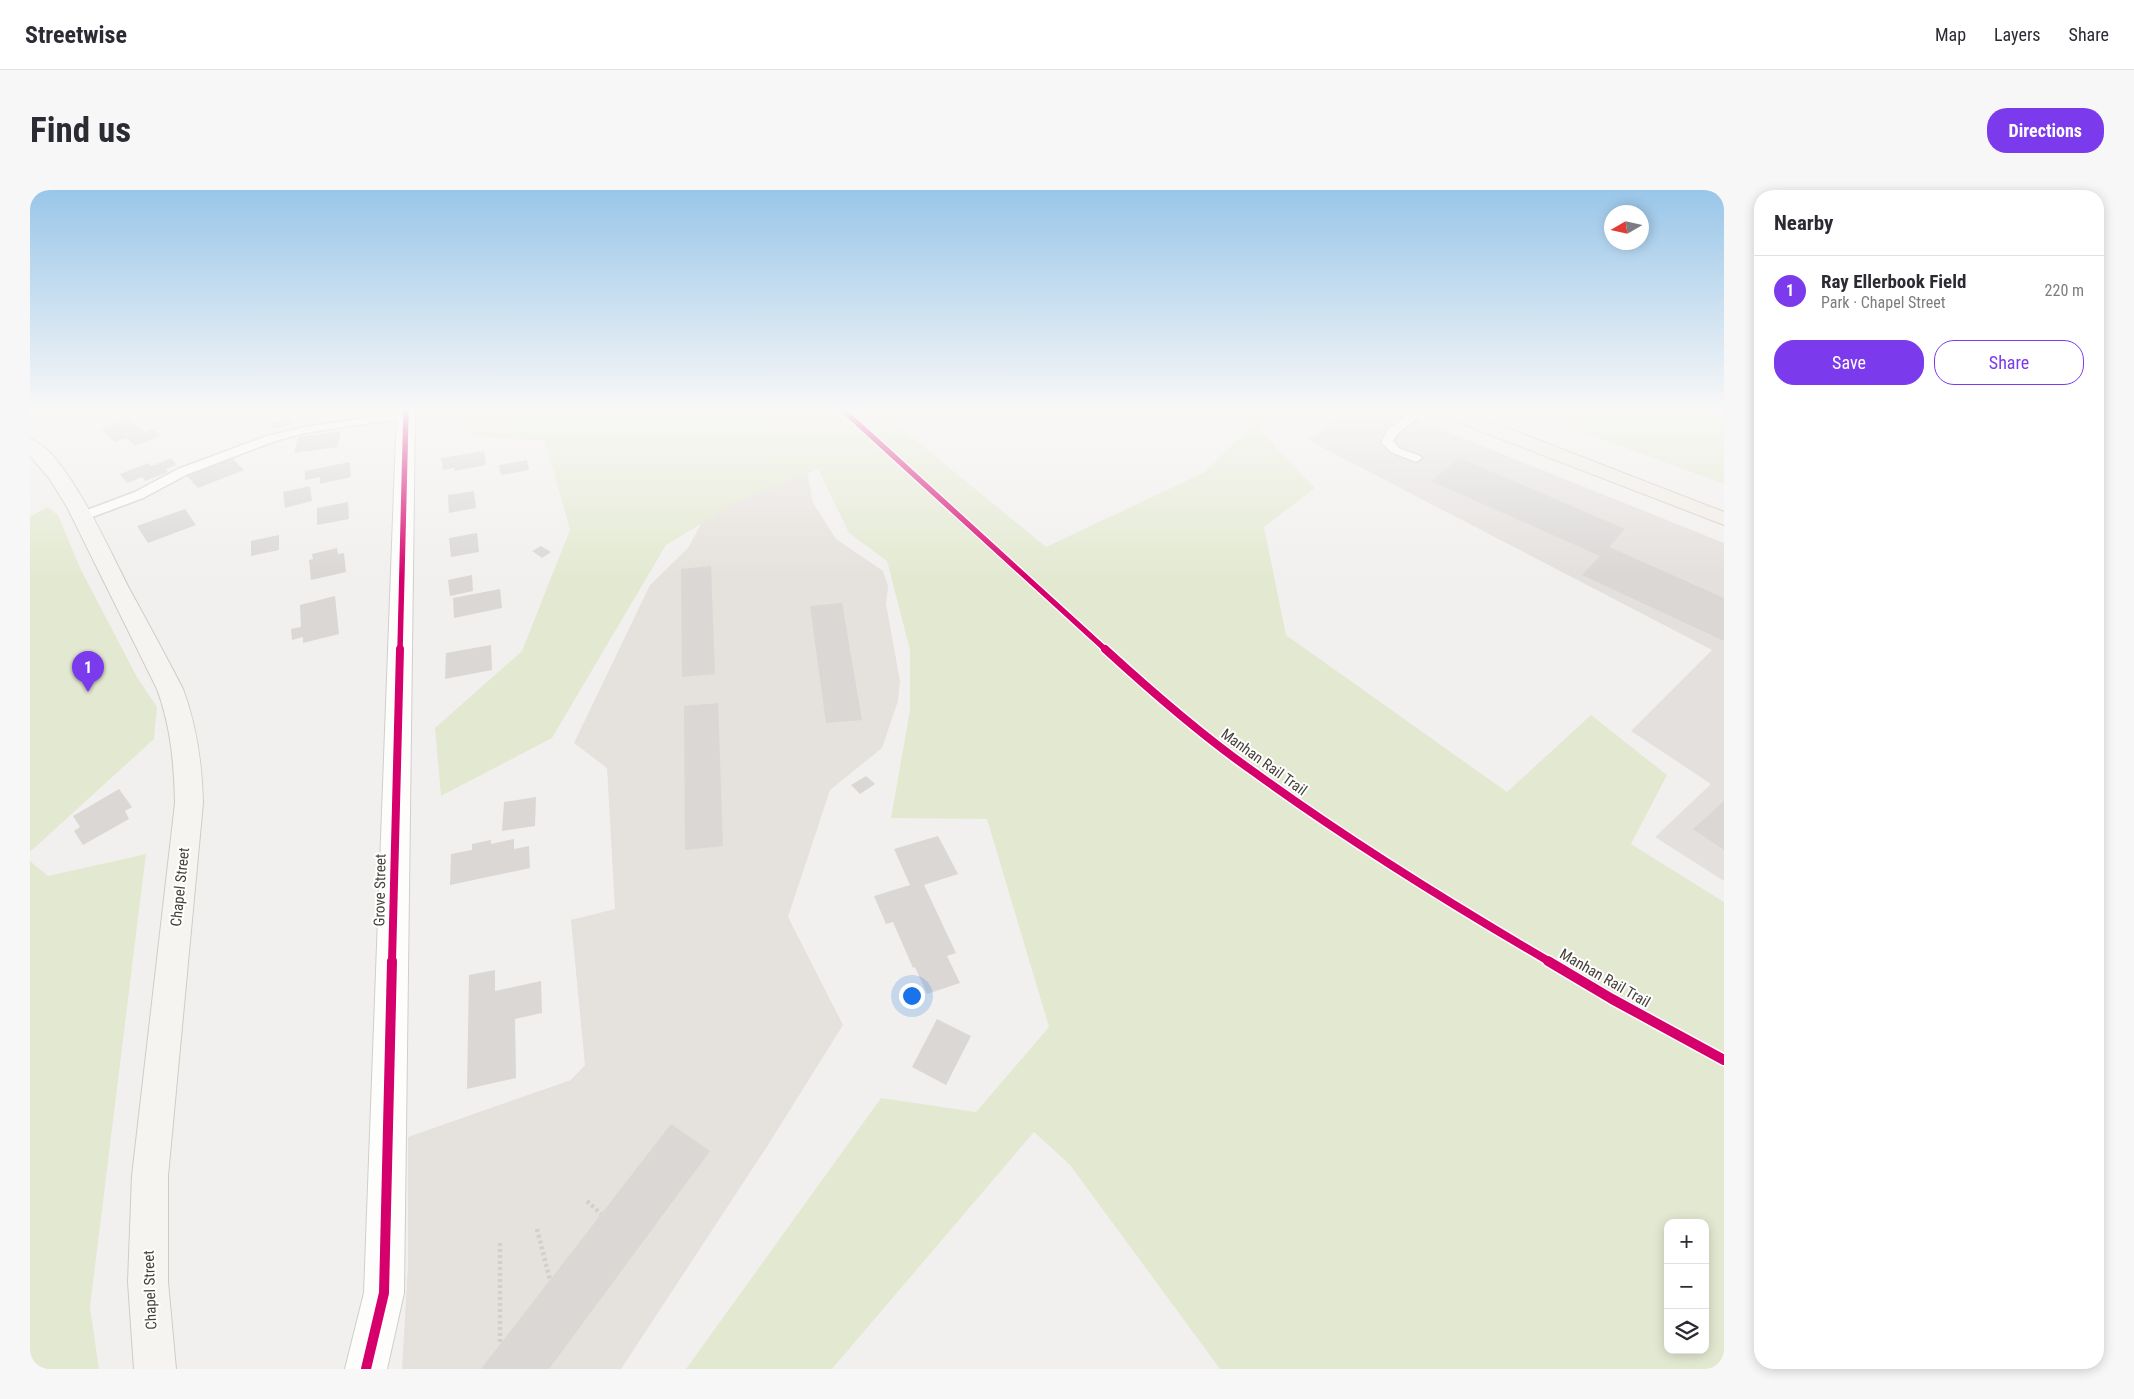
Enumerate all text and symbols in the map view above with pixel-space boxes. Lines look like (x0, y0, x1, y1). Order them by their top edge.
text: Streetwise (25, 21, 127, 49)
text: Map (1935, 24, 1966, 45)
text: Layers (1994, 24, 2041, 45)
text: Share (2069, 24, 2109, 45)
button: Directions (1987, 108, 2104, 153)
text: Find us (30, 110, 131, 151)
north arrow (1604, 205, 1649, 250)
text: Nearby (1774, 211, 1833, 235)
text: Ray Ellerbook Field (1821, 270, 1966, 293)
text: 1 (1786, 281, 1794, 300)
text: 220 m (2045, 281, 2084, 300)
text: Park · Chapel Street (1821, 293, 1945, 312)
button: Save (1774, 340, 1924, 385)
button: Share (1934, 340, 2084, 385)
pin: 1 (72, 651, 104, 692)
street label: Manhan Rail Trail (1218, 725, 1310, 799)
street label: Chapel Street (167, 847, 193, 927)
street label: Grove Street (370, 854, 390, 926)
street label: Manhan Rail Trail (1556, 945, 1654, 1011)
your location (899, 983, 925, 1009)
map controls (1664, 1219, 1709, 1354)
button: + (1664, 1219, 1709, 1264)
street label: Chapel Street (140, 1250, 160, 1330)
button: − (1664, 1264, 1709, 1309)
button: layers (1664, 1309, 1709, 1354)

